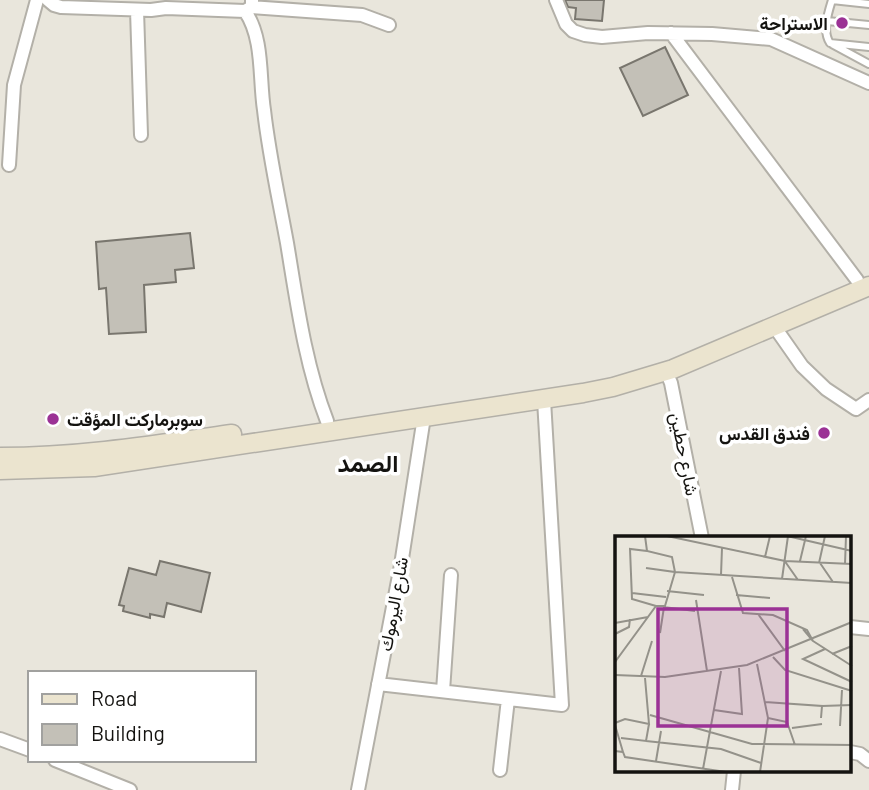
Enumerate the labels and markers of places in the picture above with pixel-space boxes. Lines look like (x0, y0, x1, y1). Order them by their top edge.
place label: الاستراحة (760, 12, 828, 35)
marker: الاستراحة (834, 15, 850, 31)
place label: سوبرماركت المؤقت (67, 408, 203, 431)
marker: سوبرماركت المؤقت (45, 411, 61, 427)
place label: فندق القدس (719, 422, 810, 445)
marker: فندق القدس (816, 425, 832, 441)

